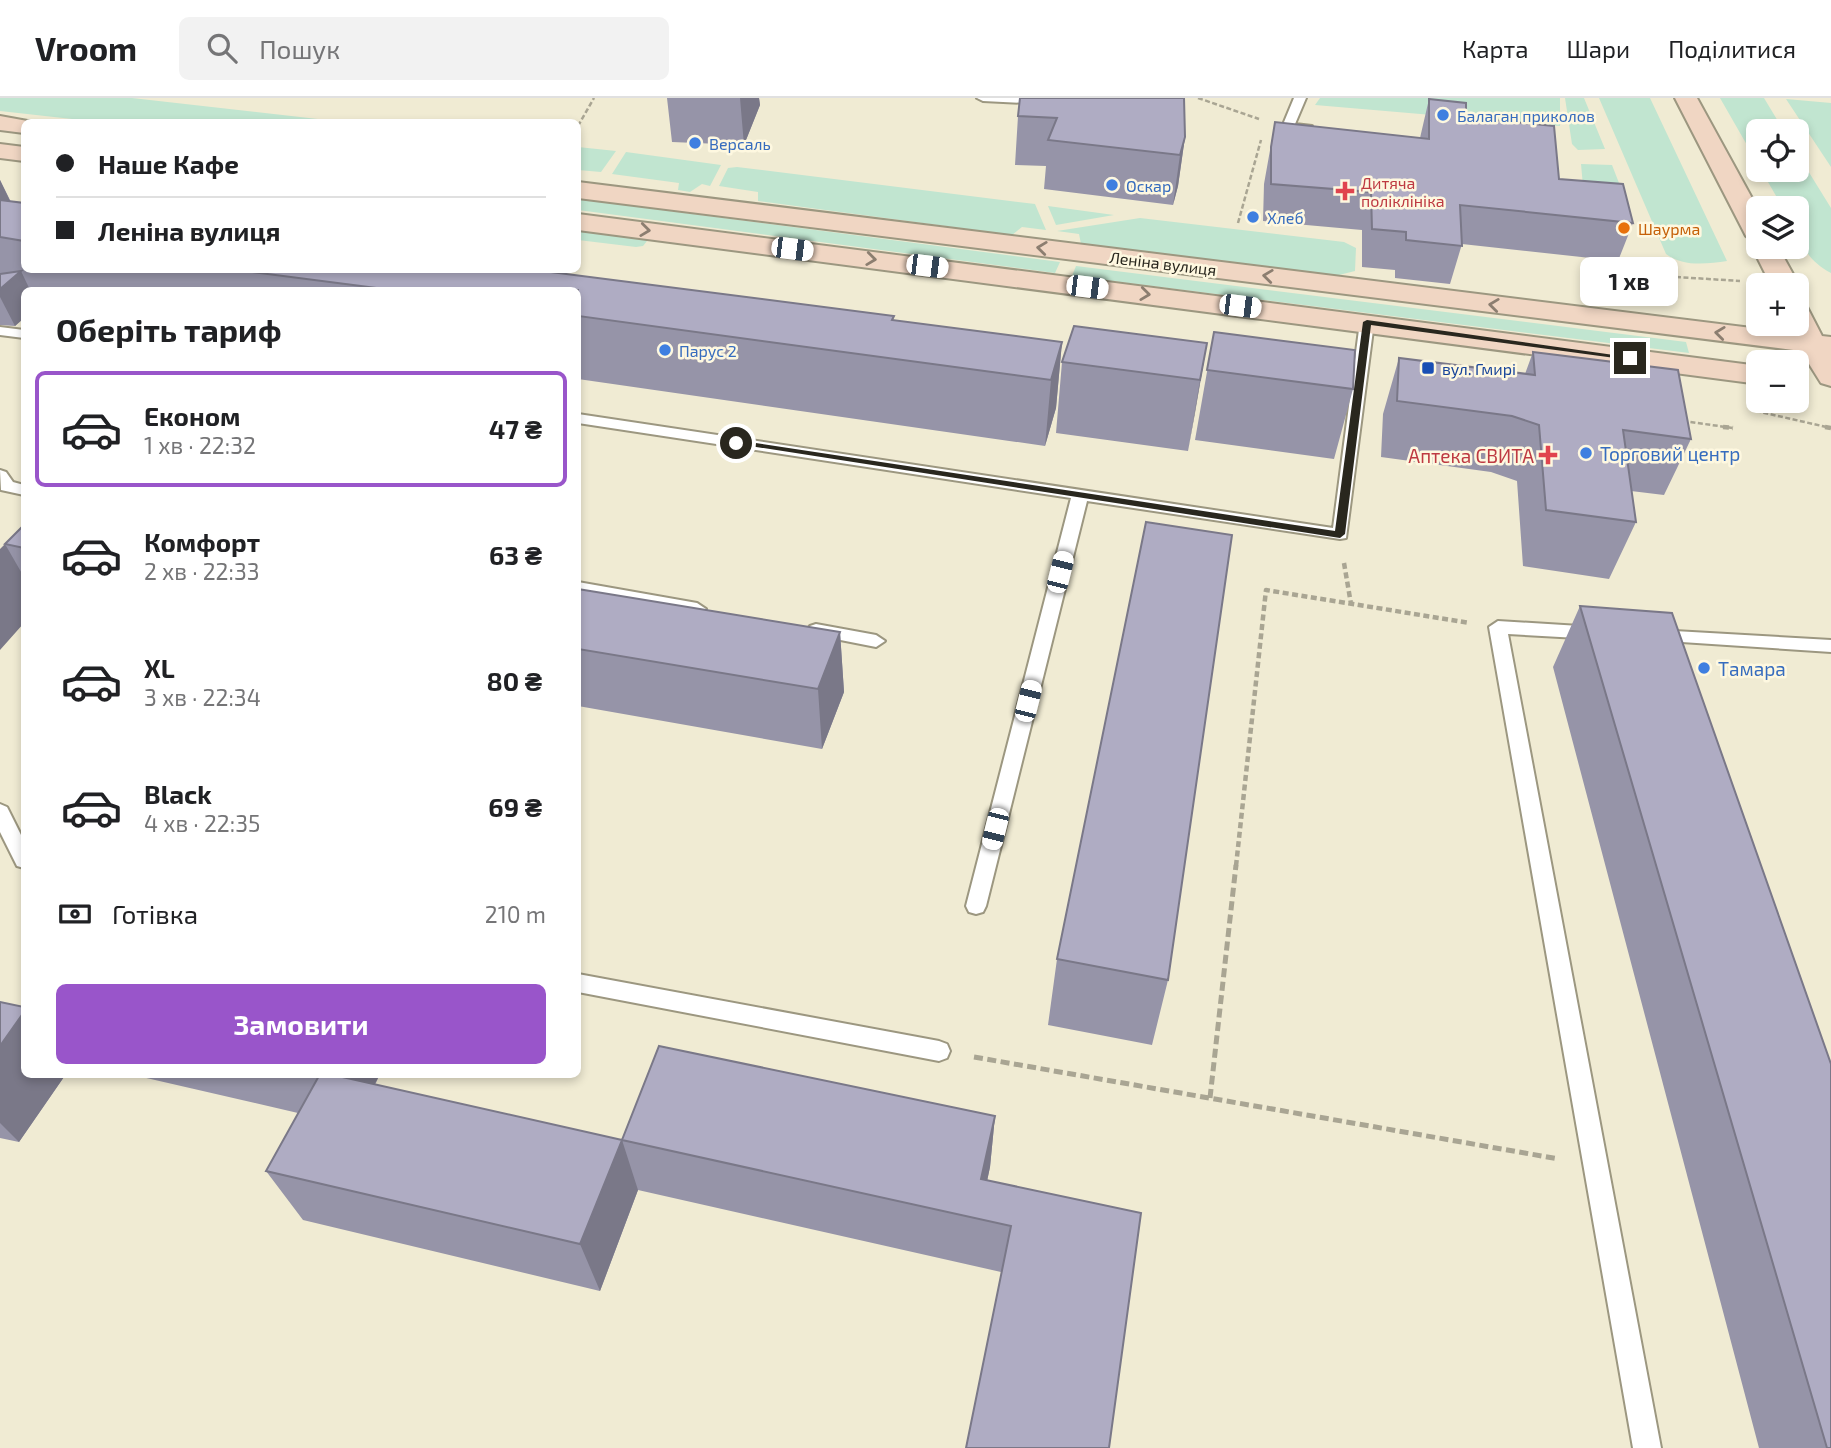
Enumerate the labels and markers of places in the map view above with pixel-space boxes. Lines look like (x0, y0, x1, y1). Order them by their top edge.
place label: Балаган приколов (1457, 106, 1595, 125)
marker: Балаган приколов (1435, 107, 1451, 123)
place label: Версаль (709, 134, 771, 153)
marker: Версаль (687, 135, 703, 151)
place label: Дитяча поліклініка (1361, 173, 1445, 210)
place label: Оскар (1126, 176, 1171, 195)
marker: Оскар (1104, 177, 1120, 193)
marker: Дитяча поліклініка (1335, 181, 1355, 201)
place label: Хлеб (1267, 208, 1304, 227)
marker: Хлеб (1245, 209, 1261, 225)
place label: Шаурма (1638, 219, 1700, 239)
marker: Шаурма (1616, 220, 1632, 236)
place label: Парус 2 (679, 341, 737, 361)
marker: Парус 2 (657, 342, 673, 358)
place label: вул. Гмирi (1442, 359, 1516, 379)
marker: вул. Гмирi (1420, 360, 1436, 376)
place label: Торговий центр (1600, 442, 1740, 465)
place label: Аптека СВИТА (1408, 444, 1534, 467)
marker: Торговий центр (1578, 445, 1594, 461)
marker: Аптека СВИТА (1540, 447, 1556, 463)
place label: Тамара (1718, 657, 1786, 680)
marker: Тамара (1696, 660, 1712, 676)

